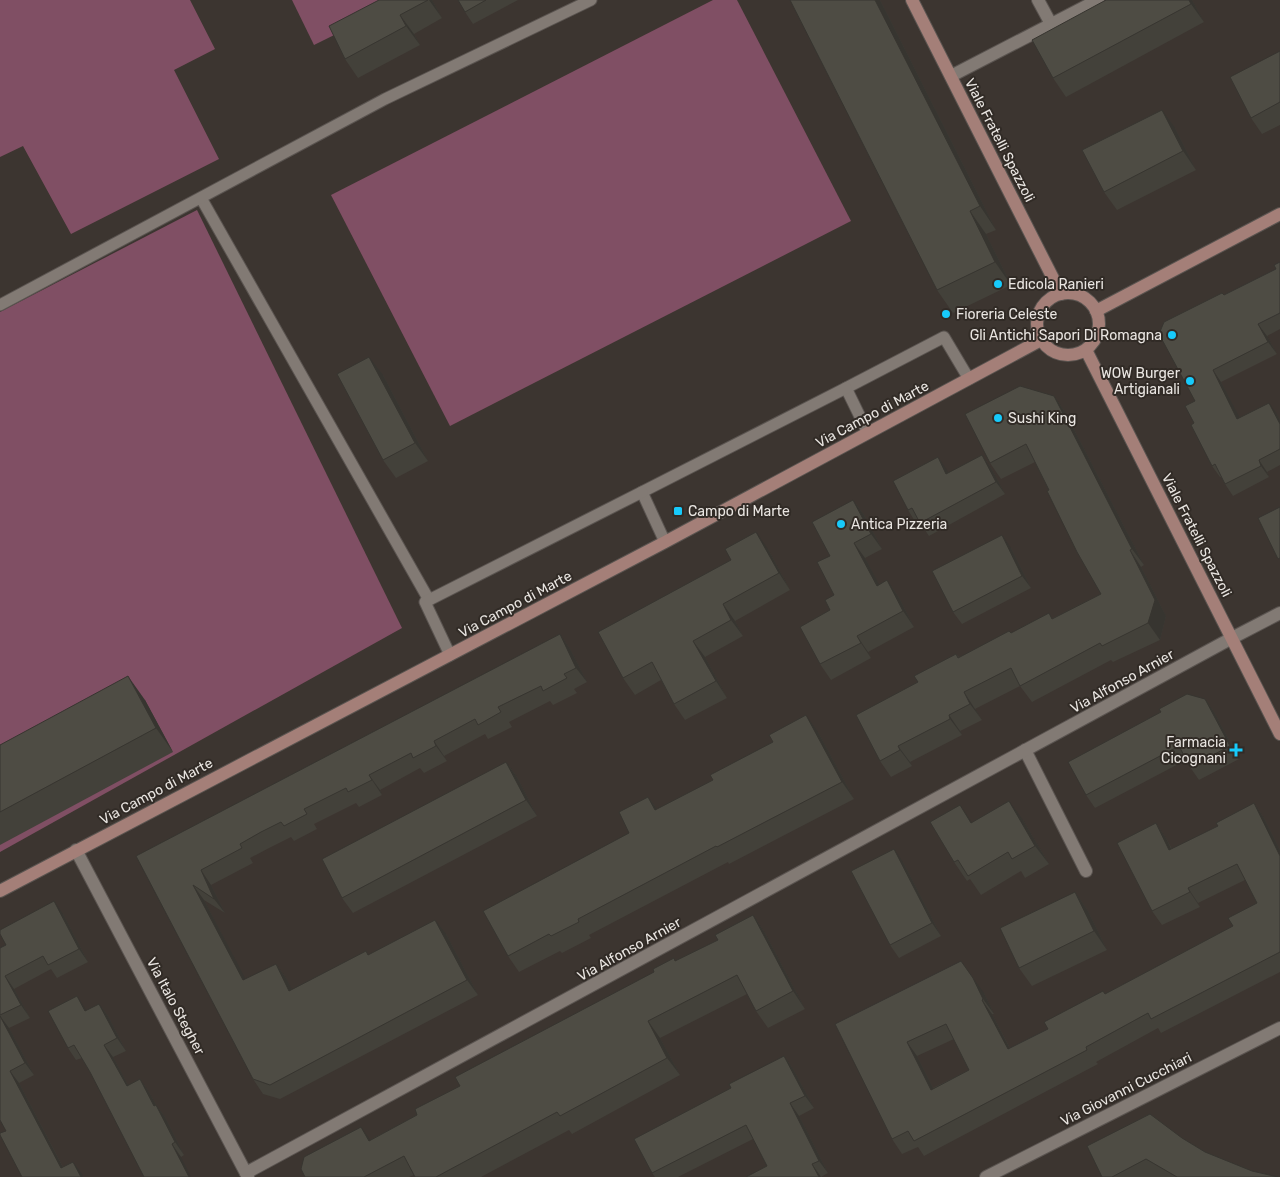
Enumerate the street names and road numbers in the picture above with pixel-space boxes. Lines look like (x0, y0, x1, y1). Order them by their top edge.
street label: Viale Fratelli Spazzoli (961, 76, 1038, 205)
street label: Via Campo di Marte (813, 377, 932, 451)
street label: Viale Fratelli Spazzoli (1158, 471, 1235, 600)
street label: Via Campo di Marte (456, 567, 575, 641)
street label: Via Alfonso Arnier (1067, 646, 1178, 717)
street label: Via Campo di Marte (97, 754, 216, 828)
street label: Via Alfonso Arnier (574, 914, 685, 985)
street label: Via Italo Stegher (143, 955, 209, 1058)
street label: Via Giovanni Cucchiari (1058, 1049, 1195, 1130)

